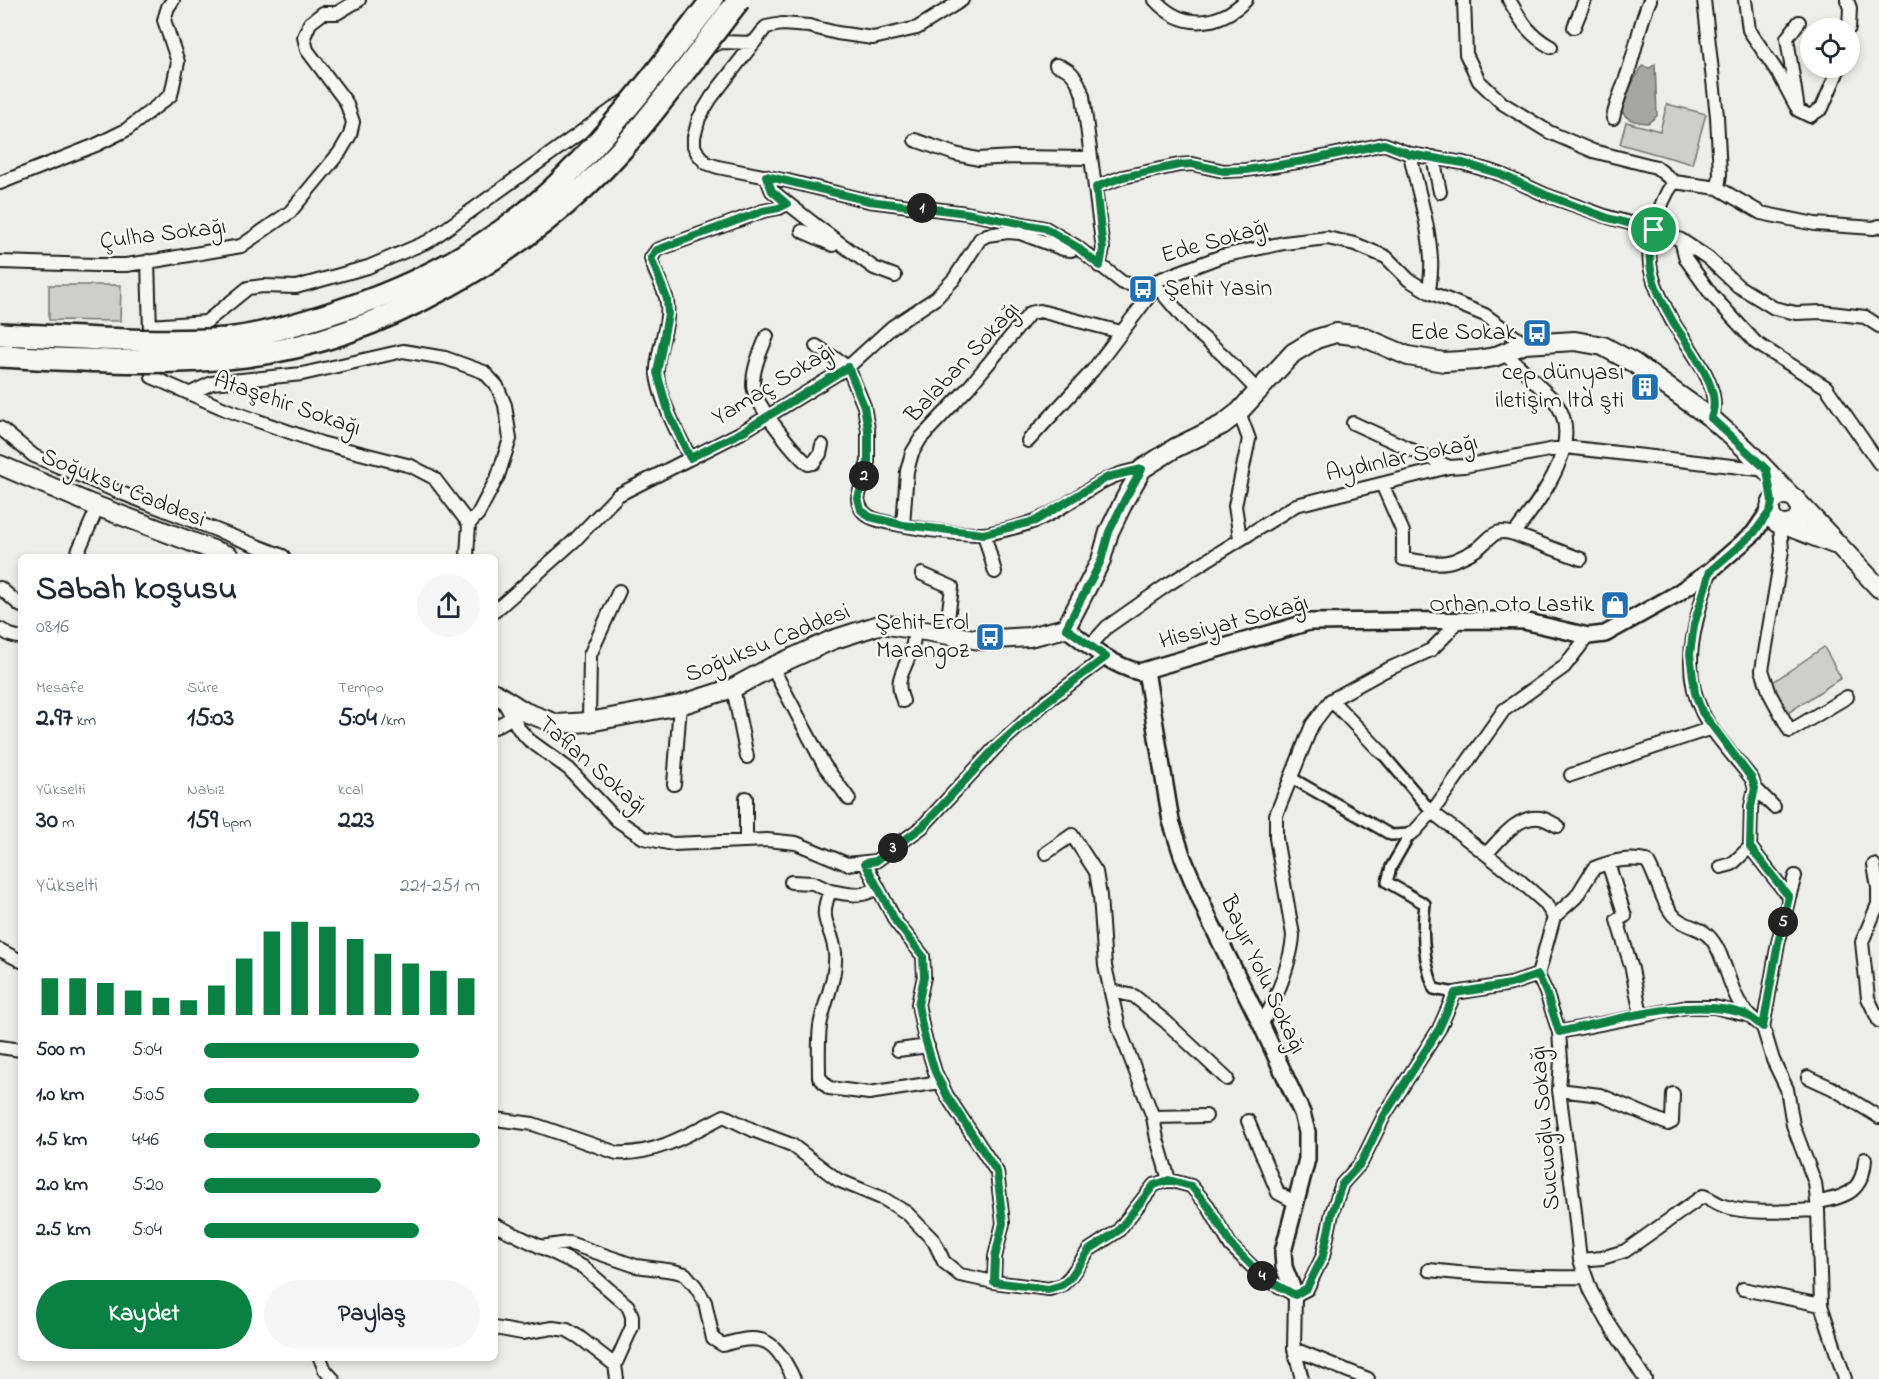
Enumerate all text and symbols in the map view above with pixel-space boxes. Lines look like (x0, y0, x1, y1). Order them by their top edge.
map controls (1800, 18, 1860, 78)
button: locate (1800, 18, 1860, 78)
pin: 1 (907, 193, 937, 223)
text: 1 (919, 196, 925, 220)
pin (1628, 204, 1679, 255)
street label: Çulha Sokağı (98, 210, 228, 260)
street label: Ede Sokağı (1157, 210, 1273, 274)
icon: arrive (1637, 213, 1670, 246)
place label: Şehit Yasin (1164, 272, 1272, 307)
bus stop icon: Şehit Yasin (1127, 273, 1159, 305)
street label: Balaban Sokağı (897, 294, 1029, 432)
place label: Ede Sokak (1410, 316, 1516, 351)
bus stop icon: Ede Sokak (1521, 317, 1553, 349)
street label: Yamaç Sokağı (706, 334, 842, 436)
place label: cep dünyası iletişim ltd şti (1495, 356, 1624, 419)
street label: Ataşehir Sokağı (209, 363, 365, 447)
building icon: cep dünyası iletişim ltd şti (1629, 371, 1661, 403)
street label: Aydınlar Sokağı (1323, 426, 1481, 493)
street label: Soğuksu Caddesi (35, 440, 211, 538)
pin: 2 (849, 461, 879, 491)
text: 2 (860, 464, 868, 488)
text: Sabah koşusu (36, 566, 237, 614)
button: share (417, 574, 480, 637)
street label: Hissiyat Sokağı (1156, 586, 1313, 661)
place label: Orhan Oto Lastik (1429, 588, 1594, 623)
shop icon: Orhan Oto Lastik (1599, 589, 1631, 621)
street label: Soğuksu Caddesi (680, 595, 856, 693)
place label: Şehit Erol Marangoz (875, 606, 970, 669)
text: 08:16 (36, 613, 69, 642)
bus stop icon: Şehit Erol Marangoz (974, 621, 1006, 653)
text: Mesafe (36, 676, 84, 700)
text: Süre (187, 676, 219, 700)
text: Tempo (338, 676, 384, 700)
text: 2.97 (36, 700, 73, 738)
text: 15:03 (187, 700, 234, 738)
text: 5:04 (338, 700, 377, 738)
street label: Taflan Sokağı (529, 708, 655, 824)
text: km (73, 709, 96, 733)
text: /km (377, 709, 405, 733)
text: Yükselti (36, 778, 86, 802)
text: Nabız (187, 778, 224, 802)
text: kcal (338, 778, 363, 802)
text: 30 (36, 802, 58, 840)
text: 159 (187, 802, 218, 840)
text: 223 (338, 802, 375, 840)
text: m (58, 811, 74, 835)
text: bpm (218, 811, 252, 835)
pin: 3 (878, 833, 908, 863)
text: 3 (890, 836, 896, 860)
text: Yükselti (36, 872, 98, 901)
text: 221–251 m (400, 872, 480, 901)
street label: Bayır Yolu Sokağı (1209, 889, 1314, 1061)
pin: 5 (1768, 907, 1798, 937)
text: 5 (1778, 910, 1788, 934)
text: 500 m (36, 1036, 85, 1065)
text: 5:04 (132, 1036, 162, 1065)
street label: Sucuoğlu Sokağı (1521, 1044, 1571, 1212)
text: 1.0 km (36, 1081, 84, 1110)
text: 5:05 (132, 1081, 165, 1110)
text: 1.5 km (36, 1126, 87, 1155)
text: 4:46 (132, 1126, 159, 1155)
text: 2.0 km (36, 1171, 88, 1200)
text: 5:20 (132, 1171, 164, 1200)
text: 2.5 km (36, 1216, 91, 1245)
text: 5:04 (132, 1216, 162, 1245)
pin: 4 (1247, 1261, 1277, 1291)
text: 4 (1259, 1264, 1265, 1288)
button: Kaydet (36, 1280, 252, 1349)
button: Paylaş (264, 1280, 480, 1349)

